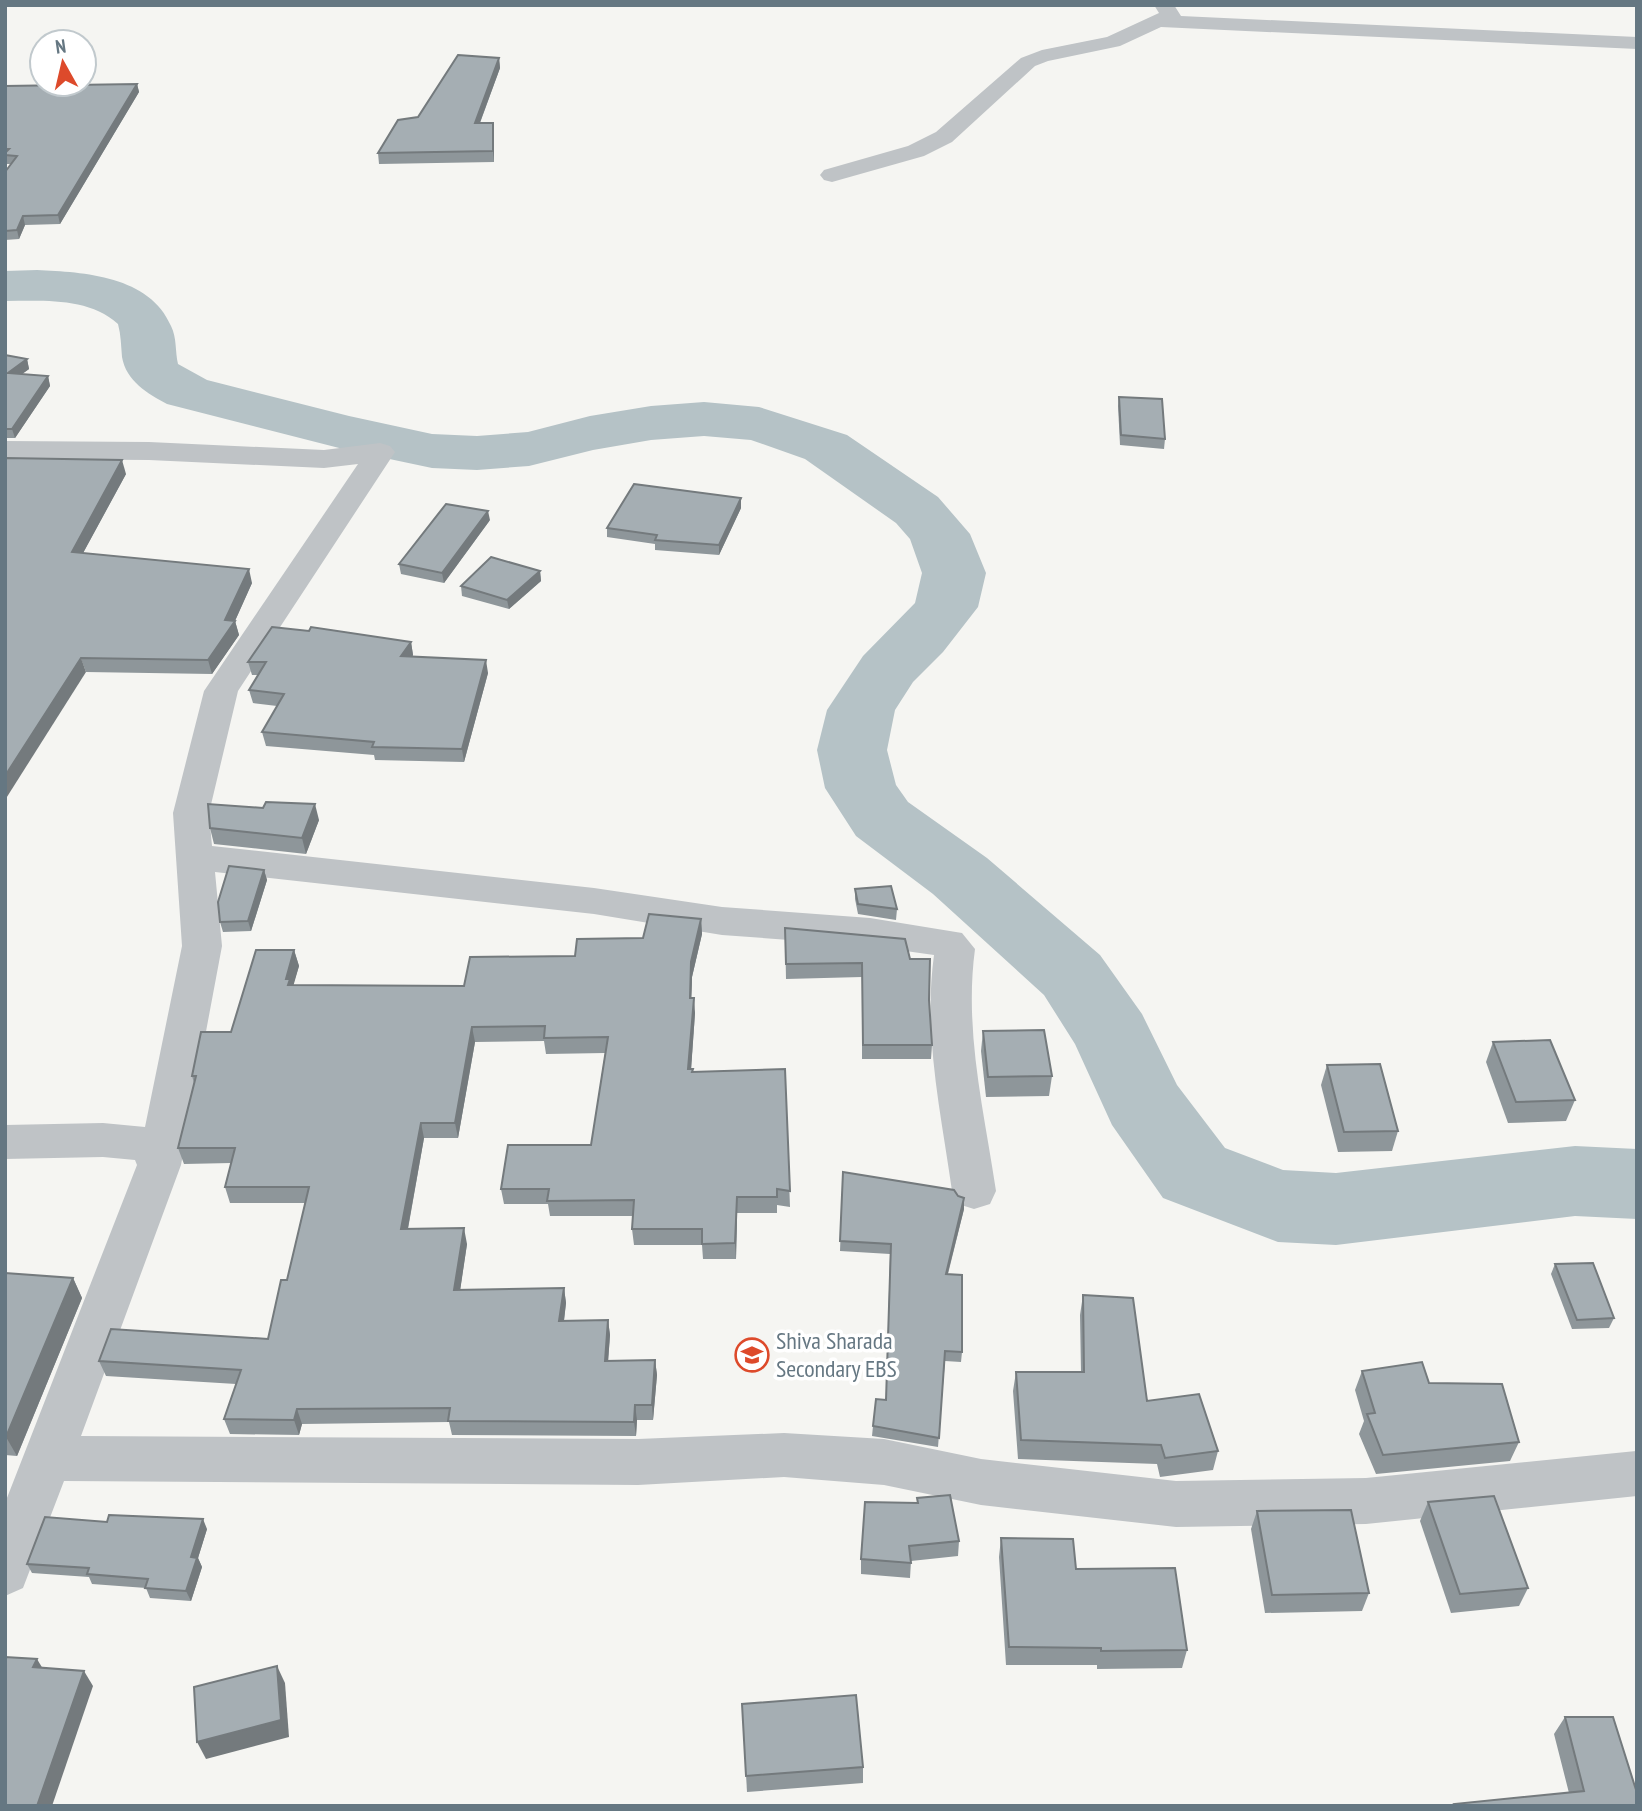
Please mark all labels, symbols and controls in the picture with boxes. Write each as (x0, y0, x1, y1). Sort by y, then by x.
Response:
north arrow (28, 28, 98, 98)
text: N (54, 34, 67, 59)
place label: Shiva Sharada Secondary EBS (776, 1325, 897, 1384)
school or university icon: Shiva Sharada Secondary EBS (733, 1336, 771, 1374)

